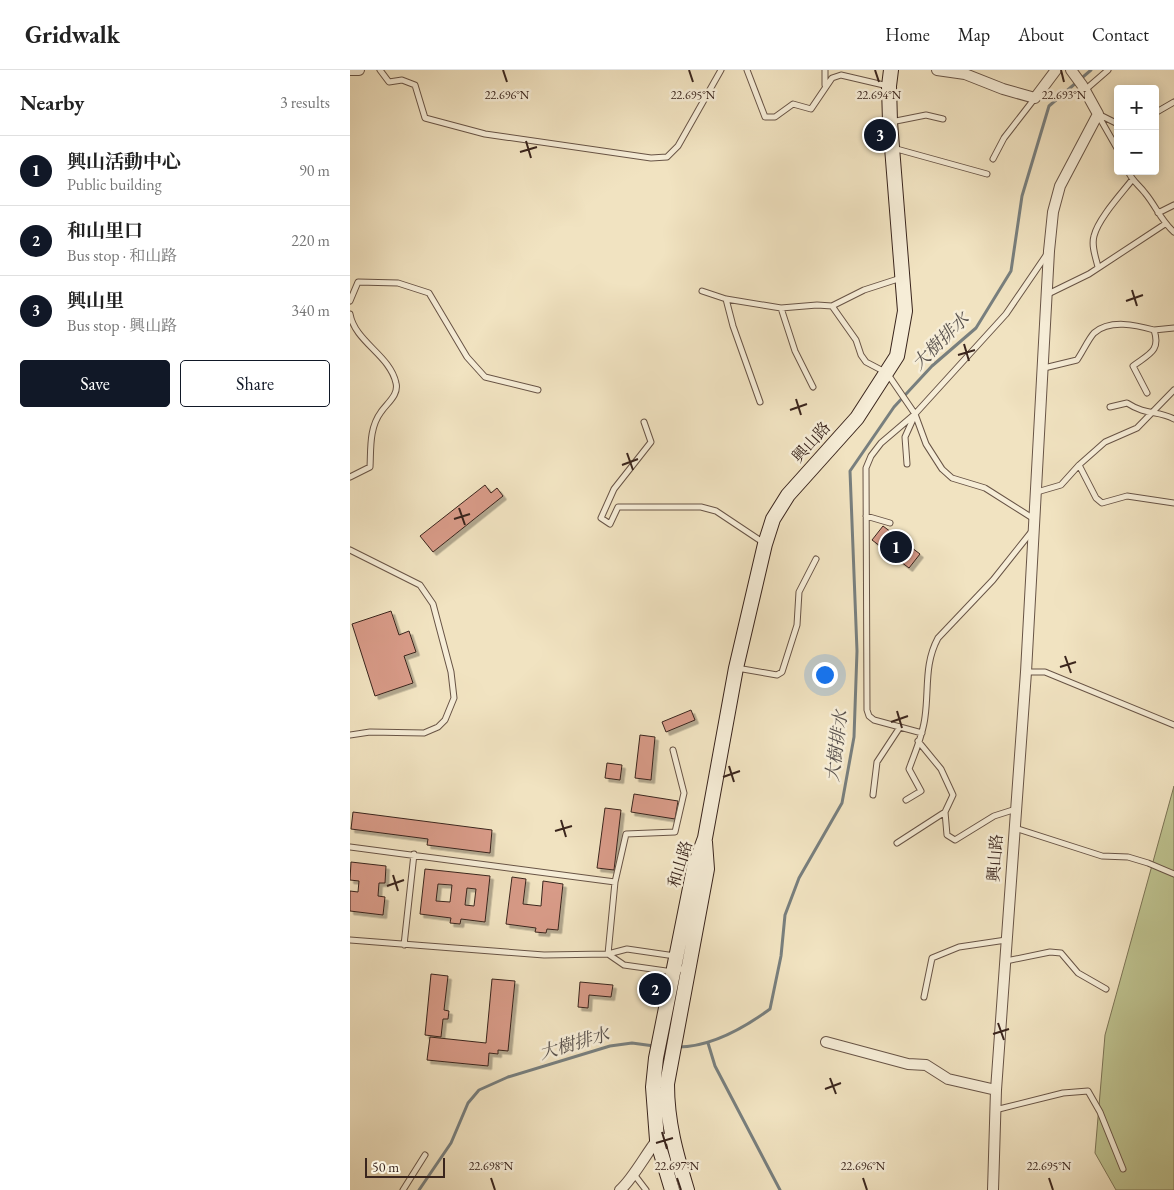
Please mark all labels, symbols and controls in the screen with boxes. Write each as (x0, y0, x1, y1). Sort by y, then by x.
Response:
text: Gridwalk (25, 19, 120, 50)
text: Home (885, 23, 930, 46)
text: Map (958, 23, 990, 46)
text: About (1018, 23, 1064, 46)
text: Contact (1092, 23, 1149, 46)
map controls (1114, 85, 1159, 175)
button: + (1114, 85, 1159, 130)
text: 22.696°N (485, 87, 530, 103)
text: 22.695°N (671, 87, 716, 103)
text: 22.694°N (857, 87, 902, 103)
text: 22.693°N (1042, 87, 1087, 103)
text: Nearby (20, 89, 84, 116)
text: 3 results (280, 92, 330, 113)
pin: 3 (864, 116, 896, 154)
button: − (1114, 130, 1159, 175)
text: 興山活動中心 (67, 149, 181, 174)
text: 1 (32, 160, 40, 181)
text: 90 m (299, 160, 330, 181)
text: Public building (67, 174, 162, 195)
text: 和山里口 (67, 218, 143, 243)
text: 2 (32, 230, 40, 251)
text: 220 m (291, 230, 330, 251)
text: Bus stop · 和山路 (67, 245, 177, 266)
text: 興山里 (67, 288, 124, 313)
text: 3 (32, 300, 40, 321)
text: 340 m (291, 300, 330, 321)
water label: 大樹排水 (906, 306, 975, 375)
text: Bus stop · 興山路 (67, 315, 177, 336)
button: Save (20, 360, 170, 407)
button: Share (180, 360, 330, 407)
street label: 興山路 (787, 417, 835, 467)
pin: 1 (880, 528, 912, 566)
your location (812, 662, 838, 688)
water label: 大樹排水 (820, 707, 852, 783)
street label: 興山路 (983, 833, 1007, 883)
street label: 和山路 (663, 838, 697, 890)
pin: 2 (639, 970, 671, 1008)
water label: 大樹排水 (536, 1021, 614, 1064)
scale bar (365, 1155, 445, 1178)
text: 50 m (372, 1158, 399, 1176)
text: 22.698°N (469, 1158, 514, 1174)
text: 22.697°N (655, 1158, 700, 1174)
text: 22.696°N (841, 1158, 886, 1174)
text: 22.695°N (1027, 1158, 1072, 1174)

